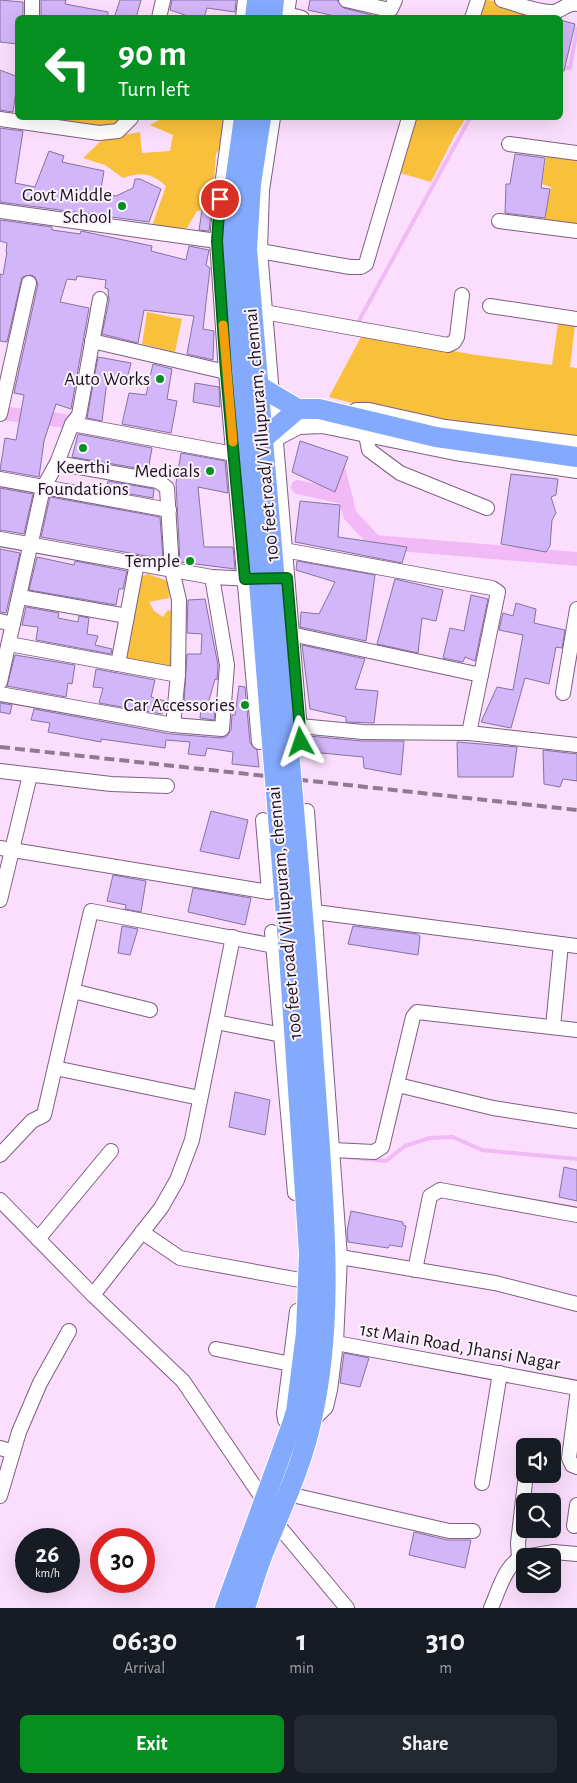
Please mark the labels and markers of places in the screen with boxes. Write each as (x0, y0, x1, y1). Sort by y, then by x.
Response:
pin (199, 178, 241, 220)
place label: Govt Middle School (22, 186, 112, 227)
marker: Govt Middle School (116, 200, 128, 212)
place label: Auto Works (64, 370, 150, 389)
marker: Auto Works (154, 373, 166, 385)
marker: Keerthi Foundations (77, 442, 89, 454)
place label: Keerthi Foundations (37, 458, 129, 499)
place label: Medicals (135, 462, 200, 481)
marker: Medicals (204, 465, 216, 477)
place label: Temple (125, 552, 180, 571)
marker: Temple (184, 555, 196, 567)
place label: Car Accessories (124, 696, 235, 715)
marker: Car Accessories (239, 699, 251, 711)

